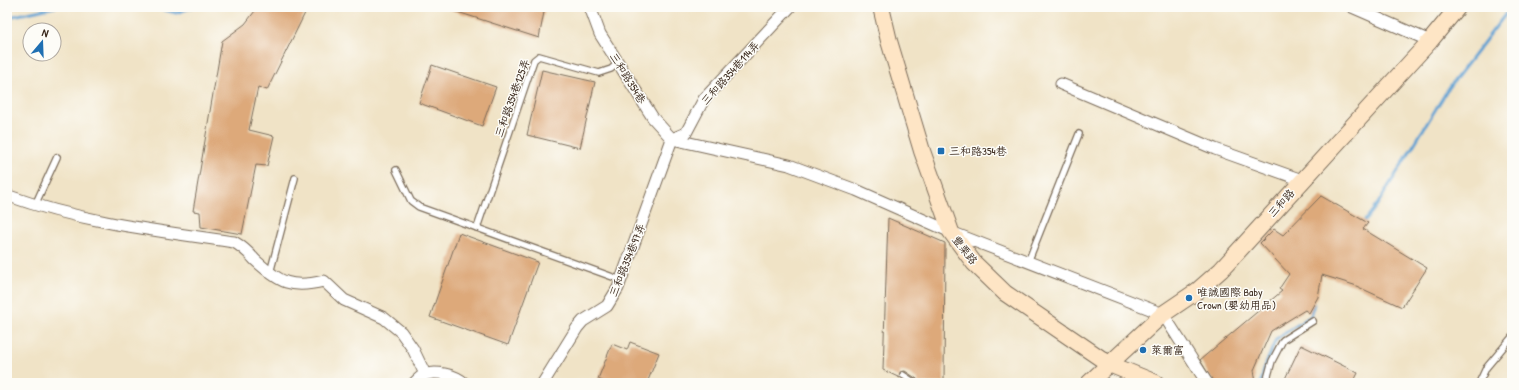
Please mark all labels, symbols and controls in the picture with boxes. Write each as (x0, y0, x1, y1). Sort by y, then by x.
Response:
north arrow (22, 22, 62, 62)
text: N (40, 25, 50, 40)
street label: 三和路354巷114弄 (698, 38, 762, 108)
street label: 三和路354巷 (607, 50, 649, 106)
street label: 三和路354巷125弄 (491, 57, 533, 139)
place label: 三和路354巷 (949, 144, 1007, 158)
marker: 三和路354巷 (936, 146, 946, 156)
street label: 三和路 (1265, 186, 1297, 220)
street label: 三和路354巷97弄 (606, 221, 648, 299)
street label: 豐栗路 (949, 233, 981, 267)
place label: 唯誠國際 Baby Crown (嬰幼用品) (1197, 285, 1276, 312)
marker: 唯誠國際 Baby Crown (嬰幼用品) (1184, 293, 1194, 303)
place label: 萊爾富 (1151, 343, 1184, 357)
marker: 萊爾富 (1138, 345, 1148, 355)

